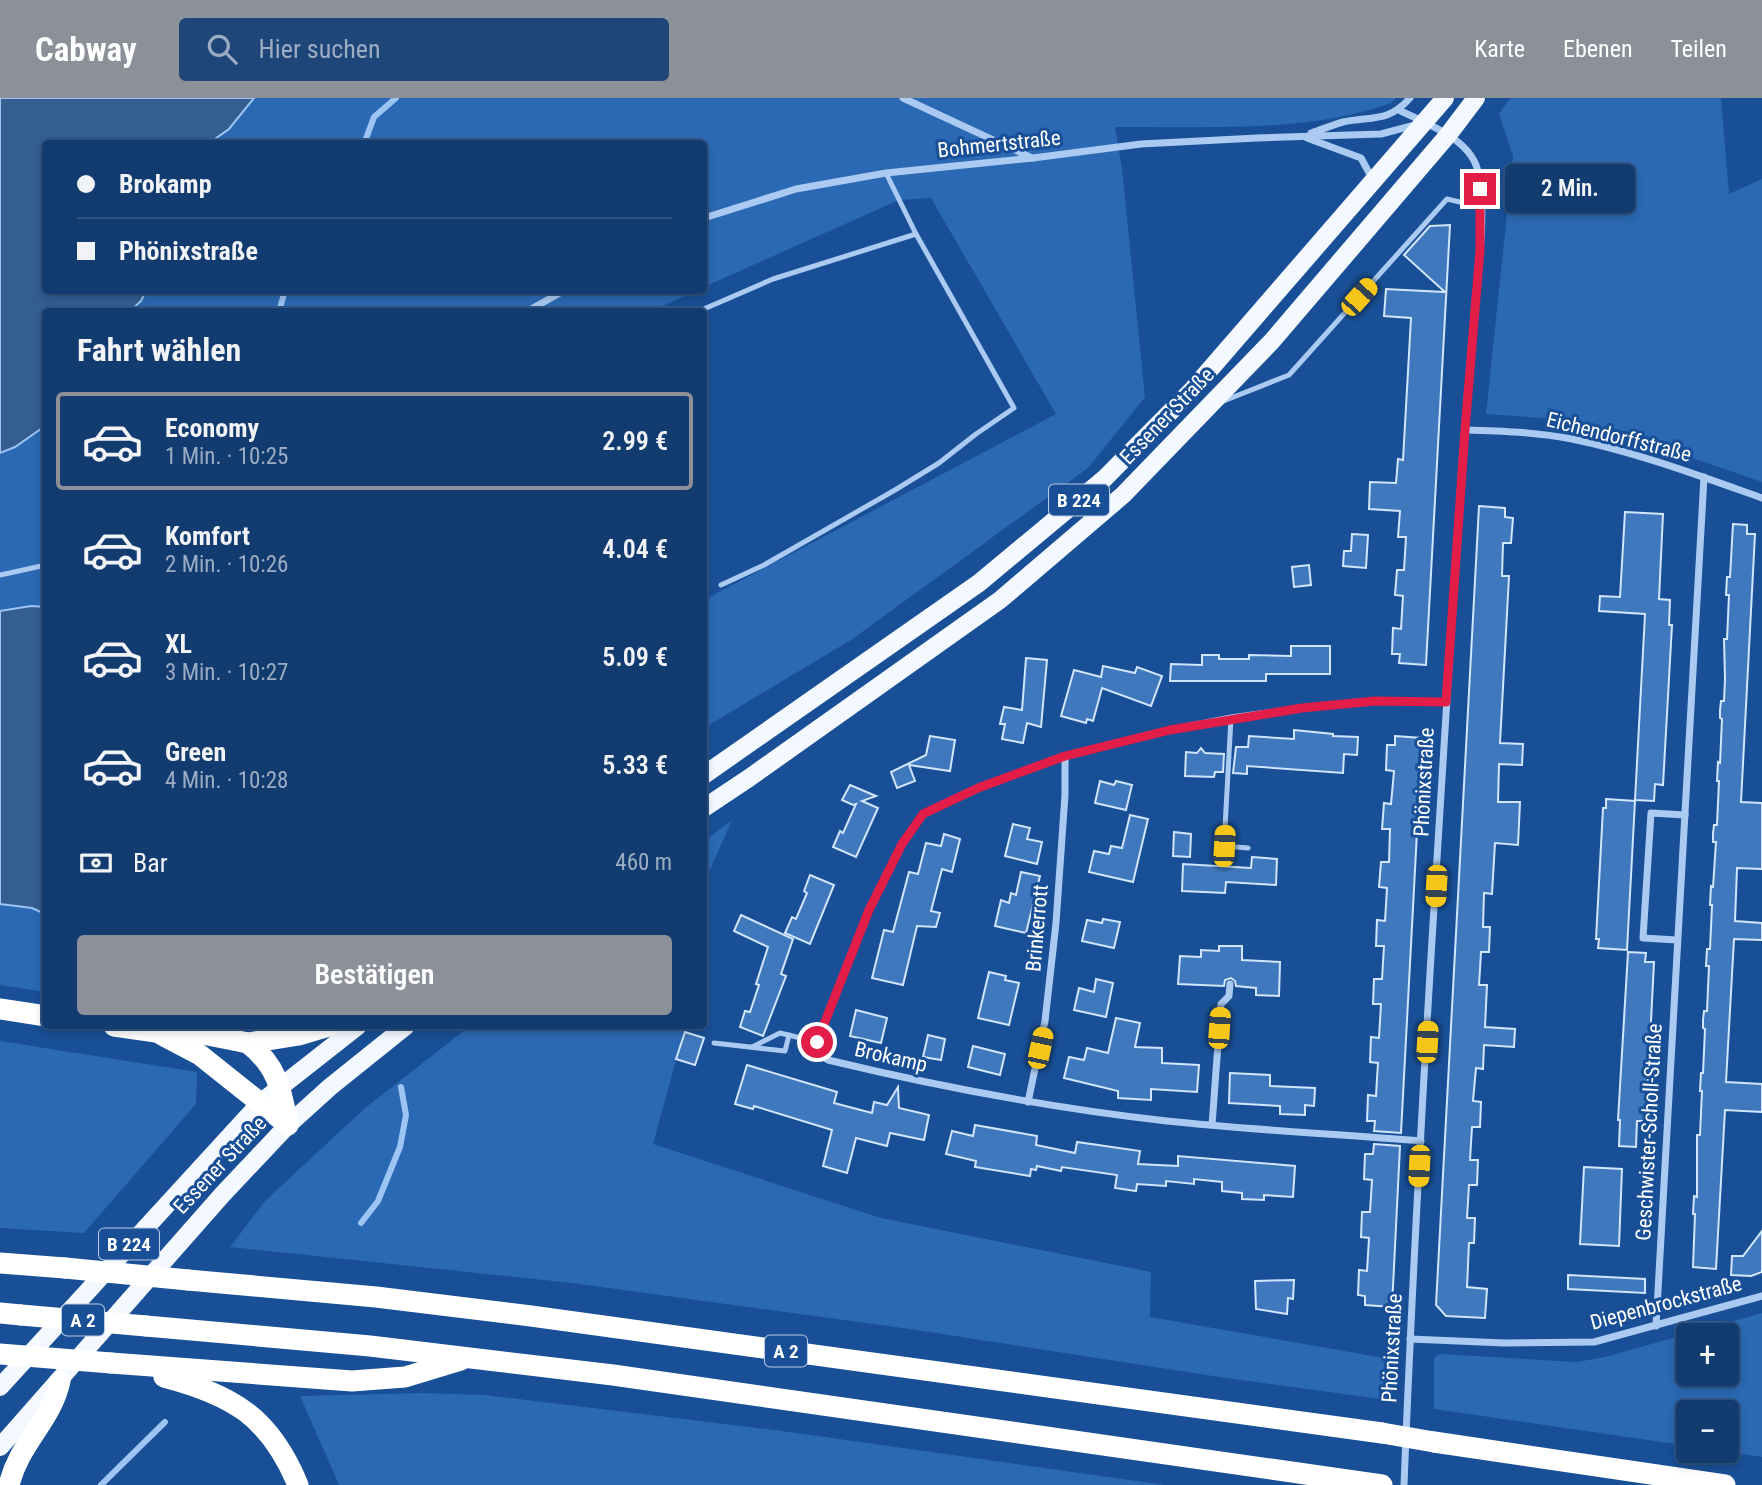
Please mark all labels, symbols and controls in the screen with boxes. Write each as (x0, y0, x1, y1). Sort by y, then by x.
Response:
search box (179, 18, 669, 81)
text: Cabway (35, 30, 137, 69)
icon: search (203, 30, 241, 68)
text: Hier suchen (259, 34, 381, 64)
text: Karte (1474, 35, 1525, 63)
text: Ebenen (1563, 35, 1633, 63)
text: Teilen (1671, 35, 1727, 63)
street label: Bohmertstraße (936, 126, 1062, 162)
callout: 2 Min. (1504, 164, 1634, 214)
text: Brokamp (119, 169, 212, 199)
route end (1464, 173, 1496, 205)
text: 2 Min. (1541, 175, 1599, 202)
text: Phönixstraße (119, 236, 258, 266)
car (1338, 274, 1381, 320)
text: Fahrt wählen (77, 331, 241, 369)
street label: Essener Straße (1115, 363, 1219, 469)
street label: Eichendorffstraße (1544, 407, 1694, 467)
icon: car (81, 410, 144, 473)
text: Economy (165, 413, 259, 443)
text: 2.99 € (602, 426, 668, 456)
text: 1 Min. · 10:25 (165, 443, 288, 470)
road number: B 224 (1049, 484, 1109, 516)
icon: car (81, 518, 144, 581)
text: Komfort (165, 521, 250, 551)
text: 4.04 € (602, 534, 668, 564)
text: 2 Min. · 10:26 (165, 551, 288, 578)
icon: car (81, 626, 144, 689)
text: XL (165, 629, 192, 659)
text: 5.09 € (602, 642, 668, 672)
text: 3 Min. · 10:27 (165, 659, 288, 686)
street label: Phönixstraße (1409, 727, 1439, 837)
icon: car (81, 734, 144, 797)
text: Green (165, 737, 226, 767)
text: 5.33 € (602, 750, 668, 780)
text: 4 Min. · 10:28 (165, 767, 288, 794)
car (1213, 824, 1236, 868)
icon: cash (77, 844, 115, 882)
text: Bar (133, 848, 168, 878)
text: 460 m (615, 849, 672, 876)
car (1425, 864, 1448, 908)
street label: Brinkerrott (1021, 883, 1053, 973)
button: Bestätigen (77, 935, 672, 1015)
car (1208, 1006, 1231, 1050)
car (1416, 1020, 1439, 1064)
street label: Geschwister-Scholl-Straße (1631, 1023, 1667, 1241)
car (1026, 1025, 1055, 1071)
route start (801, 1026, 833, 1058)
street label: Brokamp (852, 1037, 930, 1077)
street label: Essener Straße (169, 1111, 271, 1219)
car (1408, 1144, 1431, 1188)
road number: B 224 (99, 1228, 159, 1260)
street label: Diepenbrockstraße (1588, 1271, 1745, 1335)
street label: Phönixstraße (1377, 1293, 1407, 1403)
road number: A 2 (62, 1304, 104, 1336)
map controls (1676, 1323, 1739, 1463)
button: + (1676, 1323, 1739, 1386)
road number: A 2 (765, 1336, 807, 1366)
button: − (1676, 1400, 1739, 1463)

